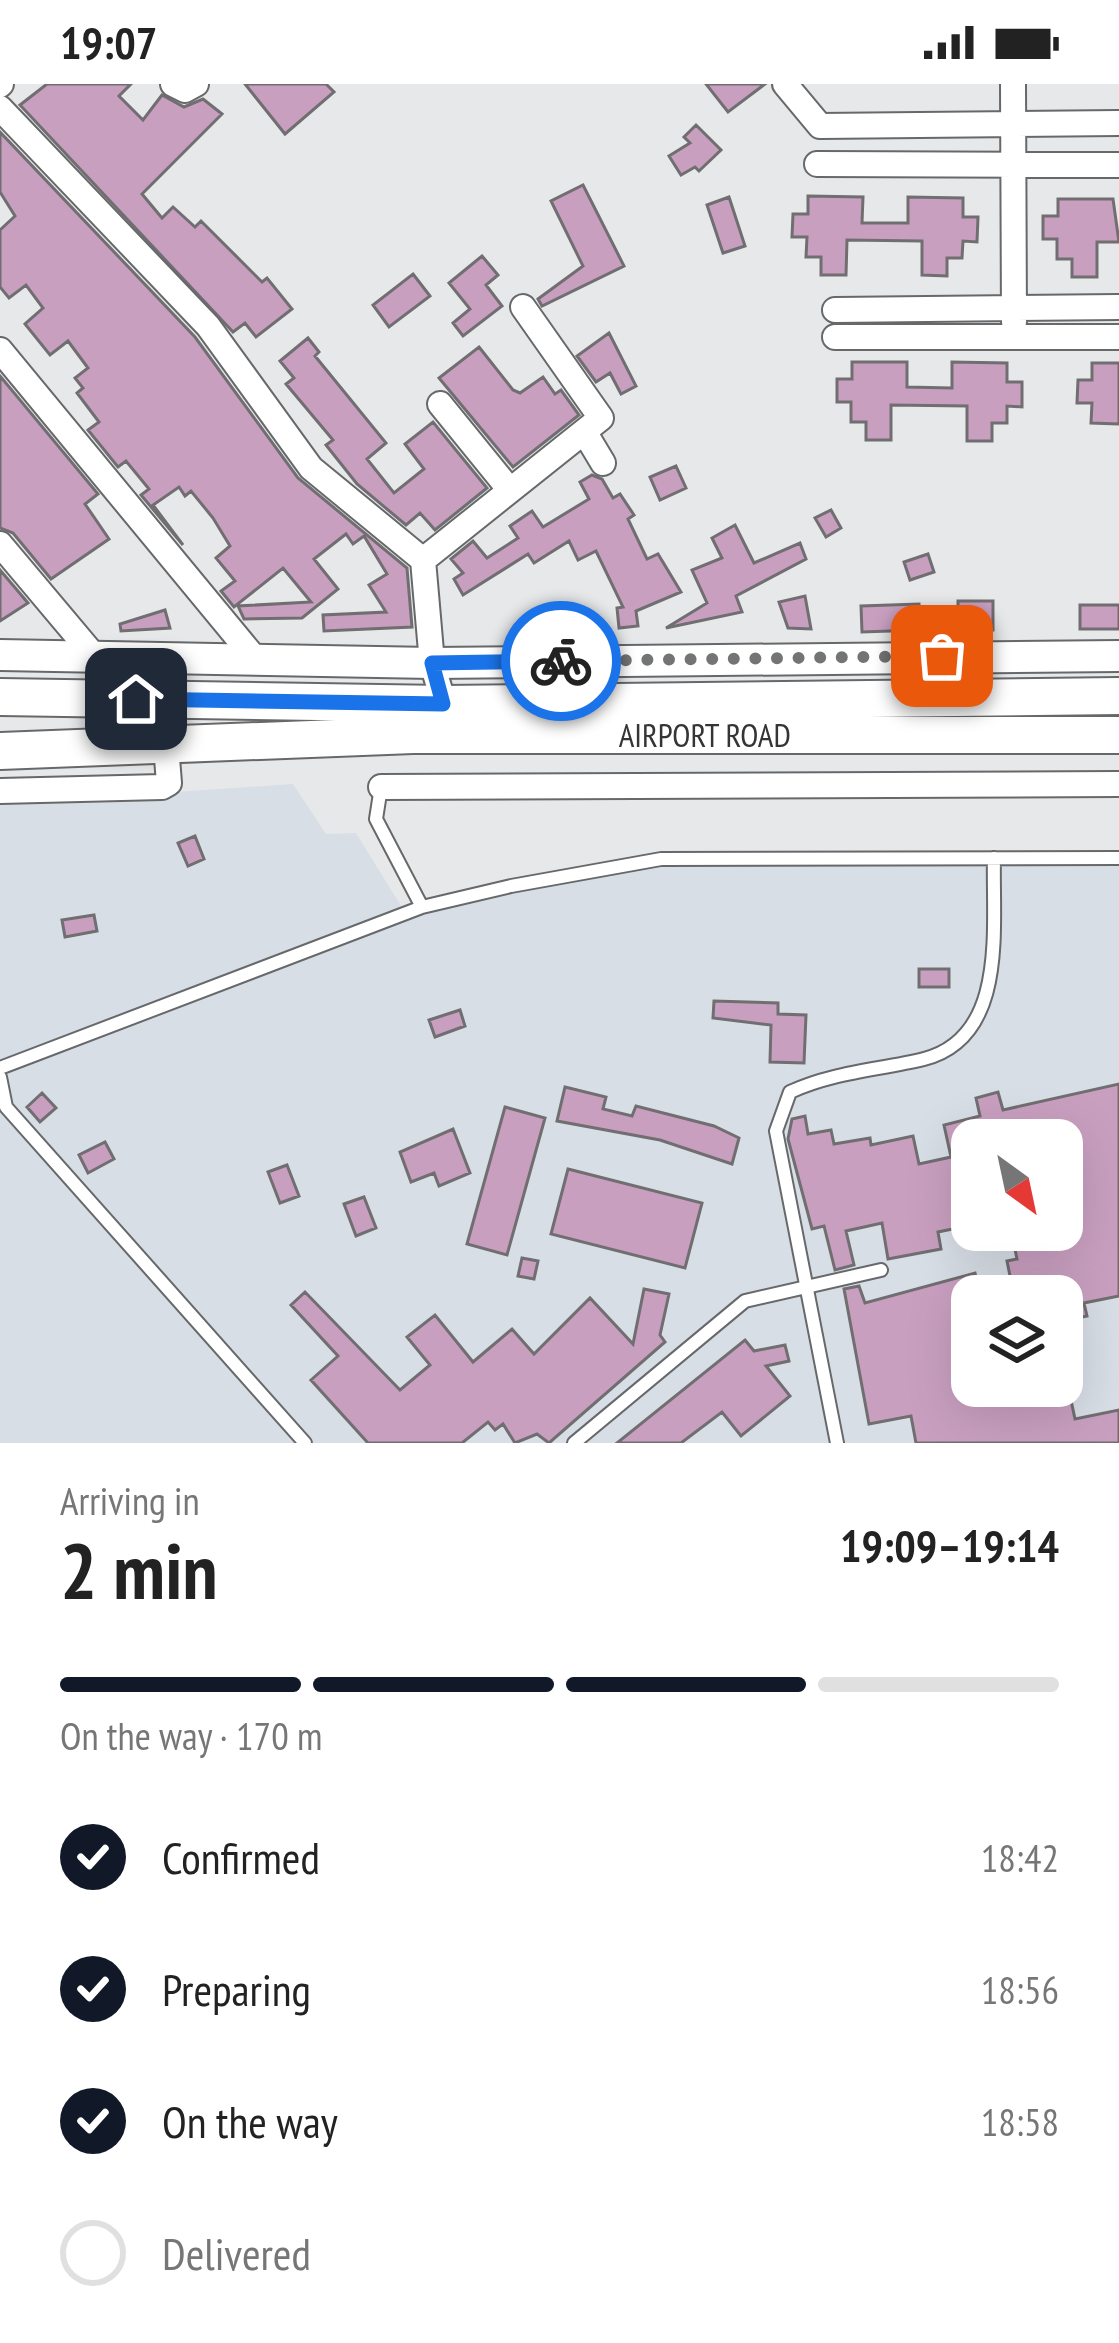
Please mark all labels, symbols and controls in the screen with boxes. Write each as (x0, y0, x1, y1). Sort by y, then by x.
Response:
text: 19:07 (60, 13, 157, 71)
courier (501, 601, 621, 721)
pin (891, 605, 993, 707)
icon: bag (909, 623, 975, 689)
icon: bike (528, 628, 594, 694)
pin (85, 648, 187, 750)
icon: home (103, 666, 169, 732)
street label: AIRPORT ROAD (619, 713, 791, 756)
north arrow (951, 1119, 1083, 1251)
map controls (951, 1119, 1083, 1407)
button: layers (951, 1275, 1083, 1407)
text: Arriving in (60, 1475, 200, 1526)
text: 19:09–19:14 (840, 1516, 1059, 1574)
text: 2 min (60, 1520, 218, 1621)
text: On the way · 170 m (60, 1710, 322, 1761)
icon: check (60, 1824, 126, 1890)
text: Confirmed (162, 1828, 320, 1886)
text: 18:42 (981, 1832, 1059, 1883)
icon: check (60, 1956, 126, 2022)
text: Preparing (162, 1960, 311, 2018)
text: 18:56 (981, 1964, 1059, 2015)
icon: check (60, 2088, 126, 2154)
text: On the way (162, 2092, 338, 2150)
text: 18:58 (981, 2096, 1059, 2147)
text: Delivered (162, 2224, 311, 2282)

